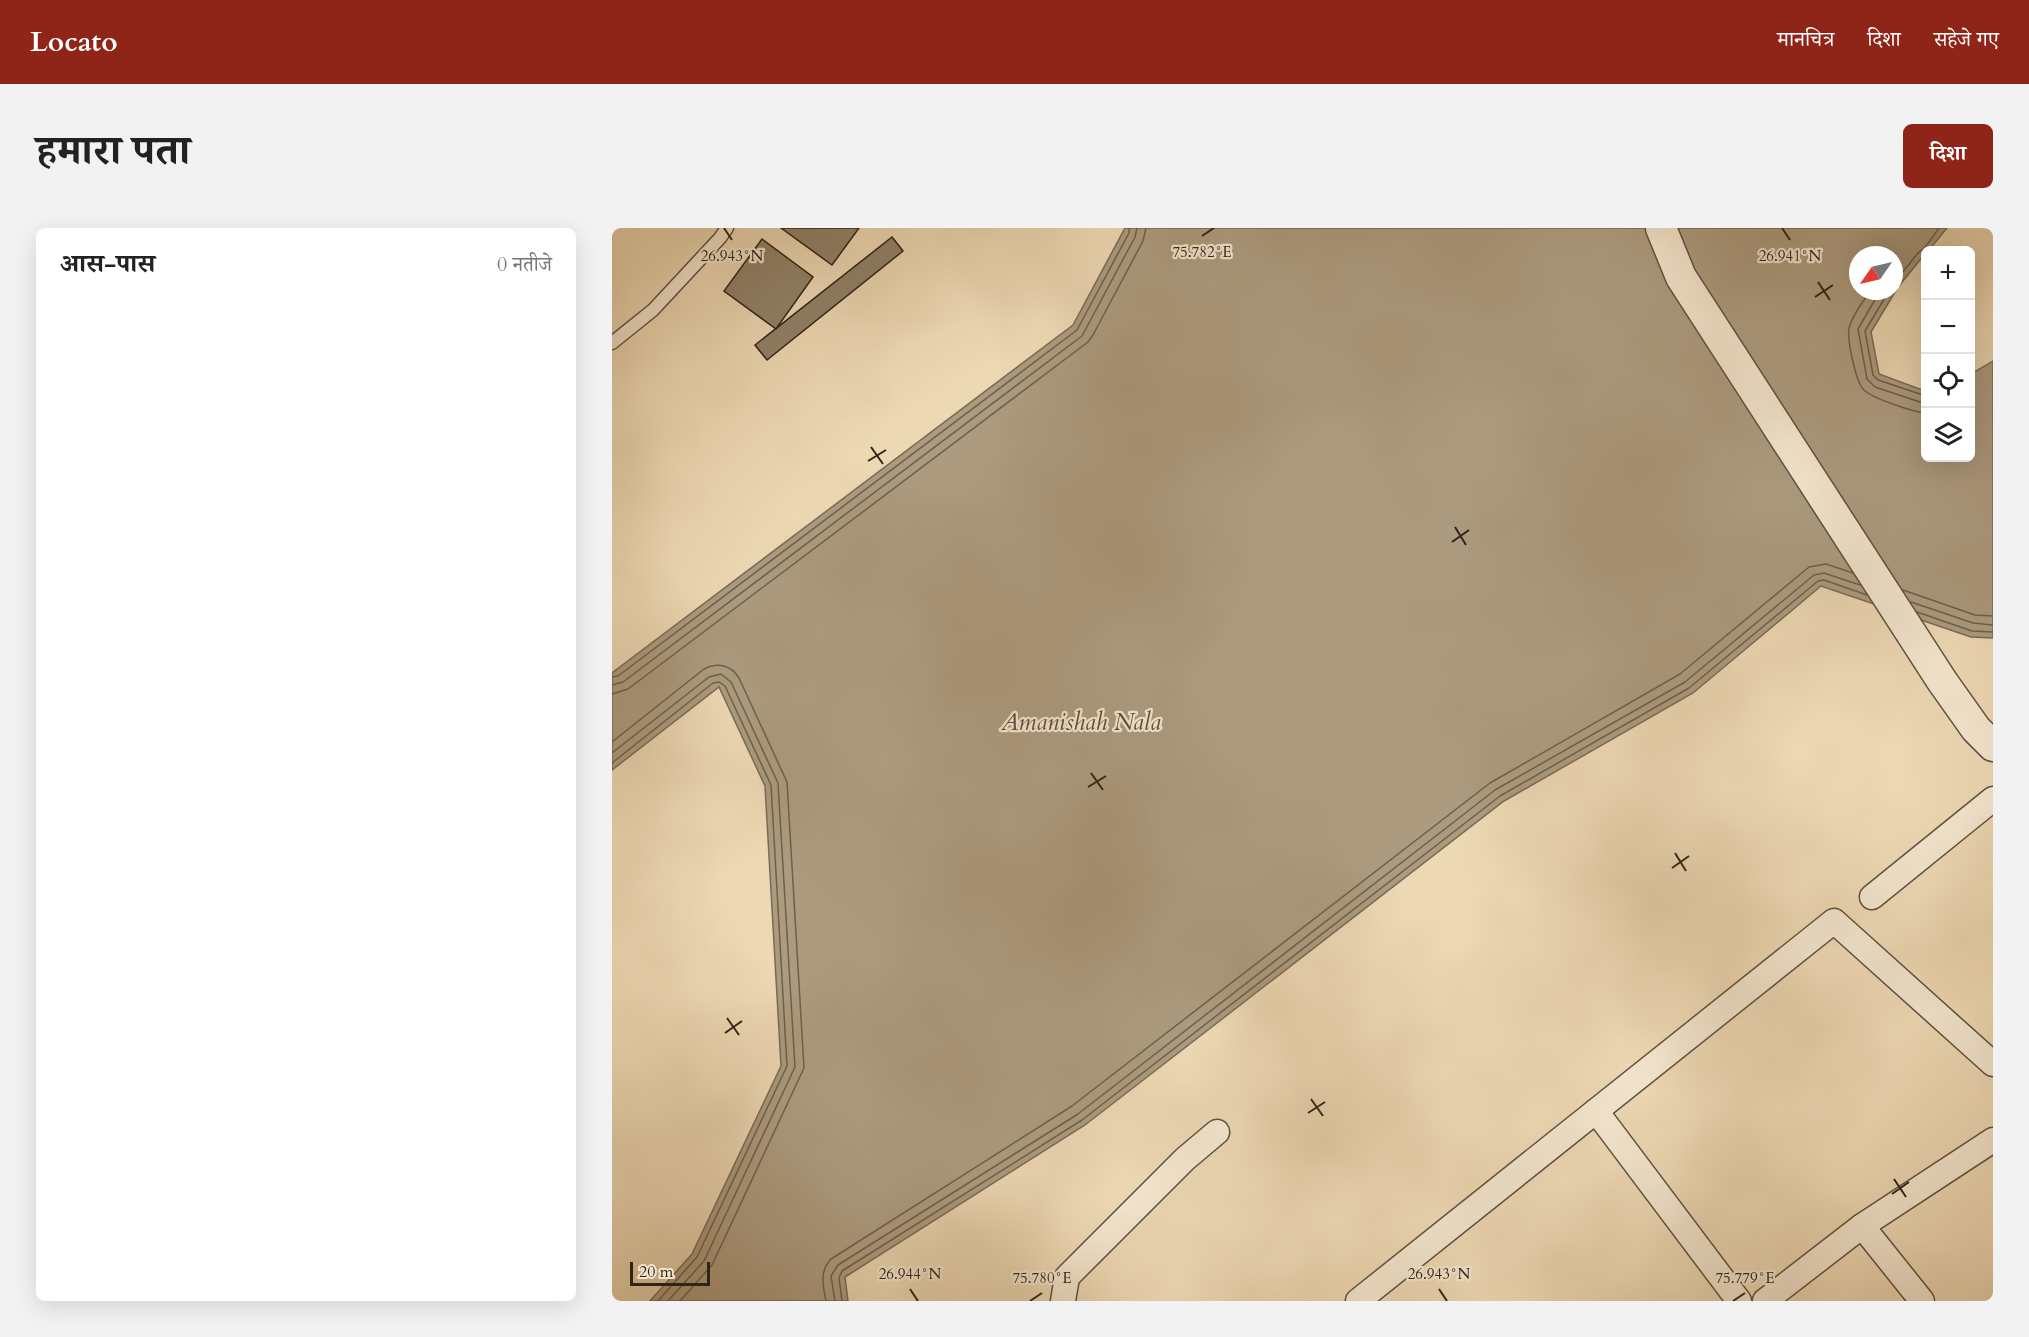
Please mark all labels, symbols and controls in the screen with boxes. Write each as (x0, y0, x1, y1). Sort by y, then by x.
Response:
text: Locato (30, 23, 118, 61)
text: मानचित्र (1777, 25, 1834, 54)
text: दिशा (1867, 25, 1901, 54)
text: सहेजे गए (1934, 25, 1999, 54)
text: हमारा पता (36, 122, 190, 179)
button: दिशा (1903, 124, 1993, 188)
text: 75.782°E (1172, 242, 1232, 262)
text: आस-पास (60, 246, 155, 281)
text: 26.943°N (701, 246, 764, 266)
text: 26.941°N (1759, 246, 1822, 266)
north arrow (1849, 246, 1903, 300)
map controls (1921, 246, 1975, 462)
button: + (1921, 246, 1975, 300)
text: 0 नतीजे (497, 251, 552, 278)
button: − (1921, 300, 1975, 354)
button: locate (1921, 354, 1975, 408)
button: layers (1921, 408, 1975, 462)
water label: Amanishah Nala (1000, 706, 1161, 739)
scale bar (630, 1259, 710, 1286)
text: 20 m (639, 1261, 673, 1283)
text: 26.944°N (879, 1264, 942, 1284)
text: 26.943°N (1408, 1264, 1471, 1284)
text: 75.780°E (1012, 1268, 1072, 1288)
text: 75.779°E (1715, 1268, 1775, 1288)

